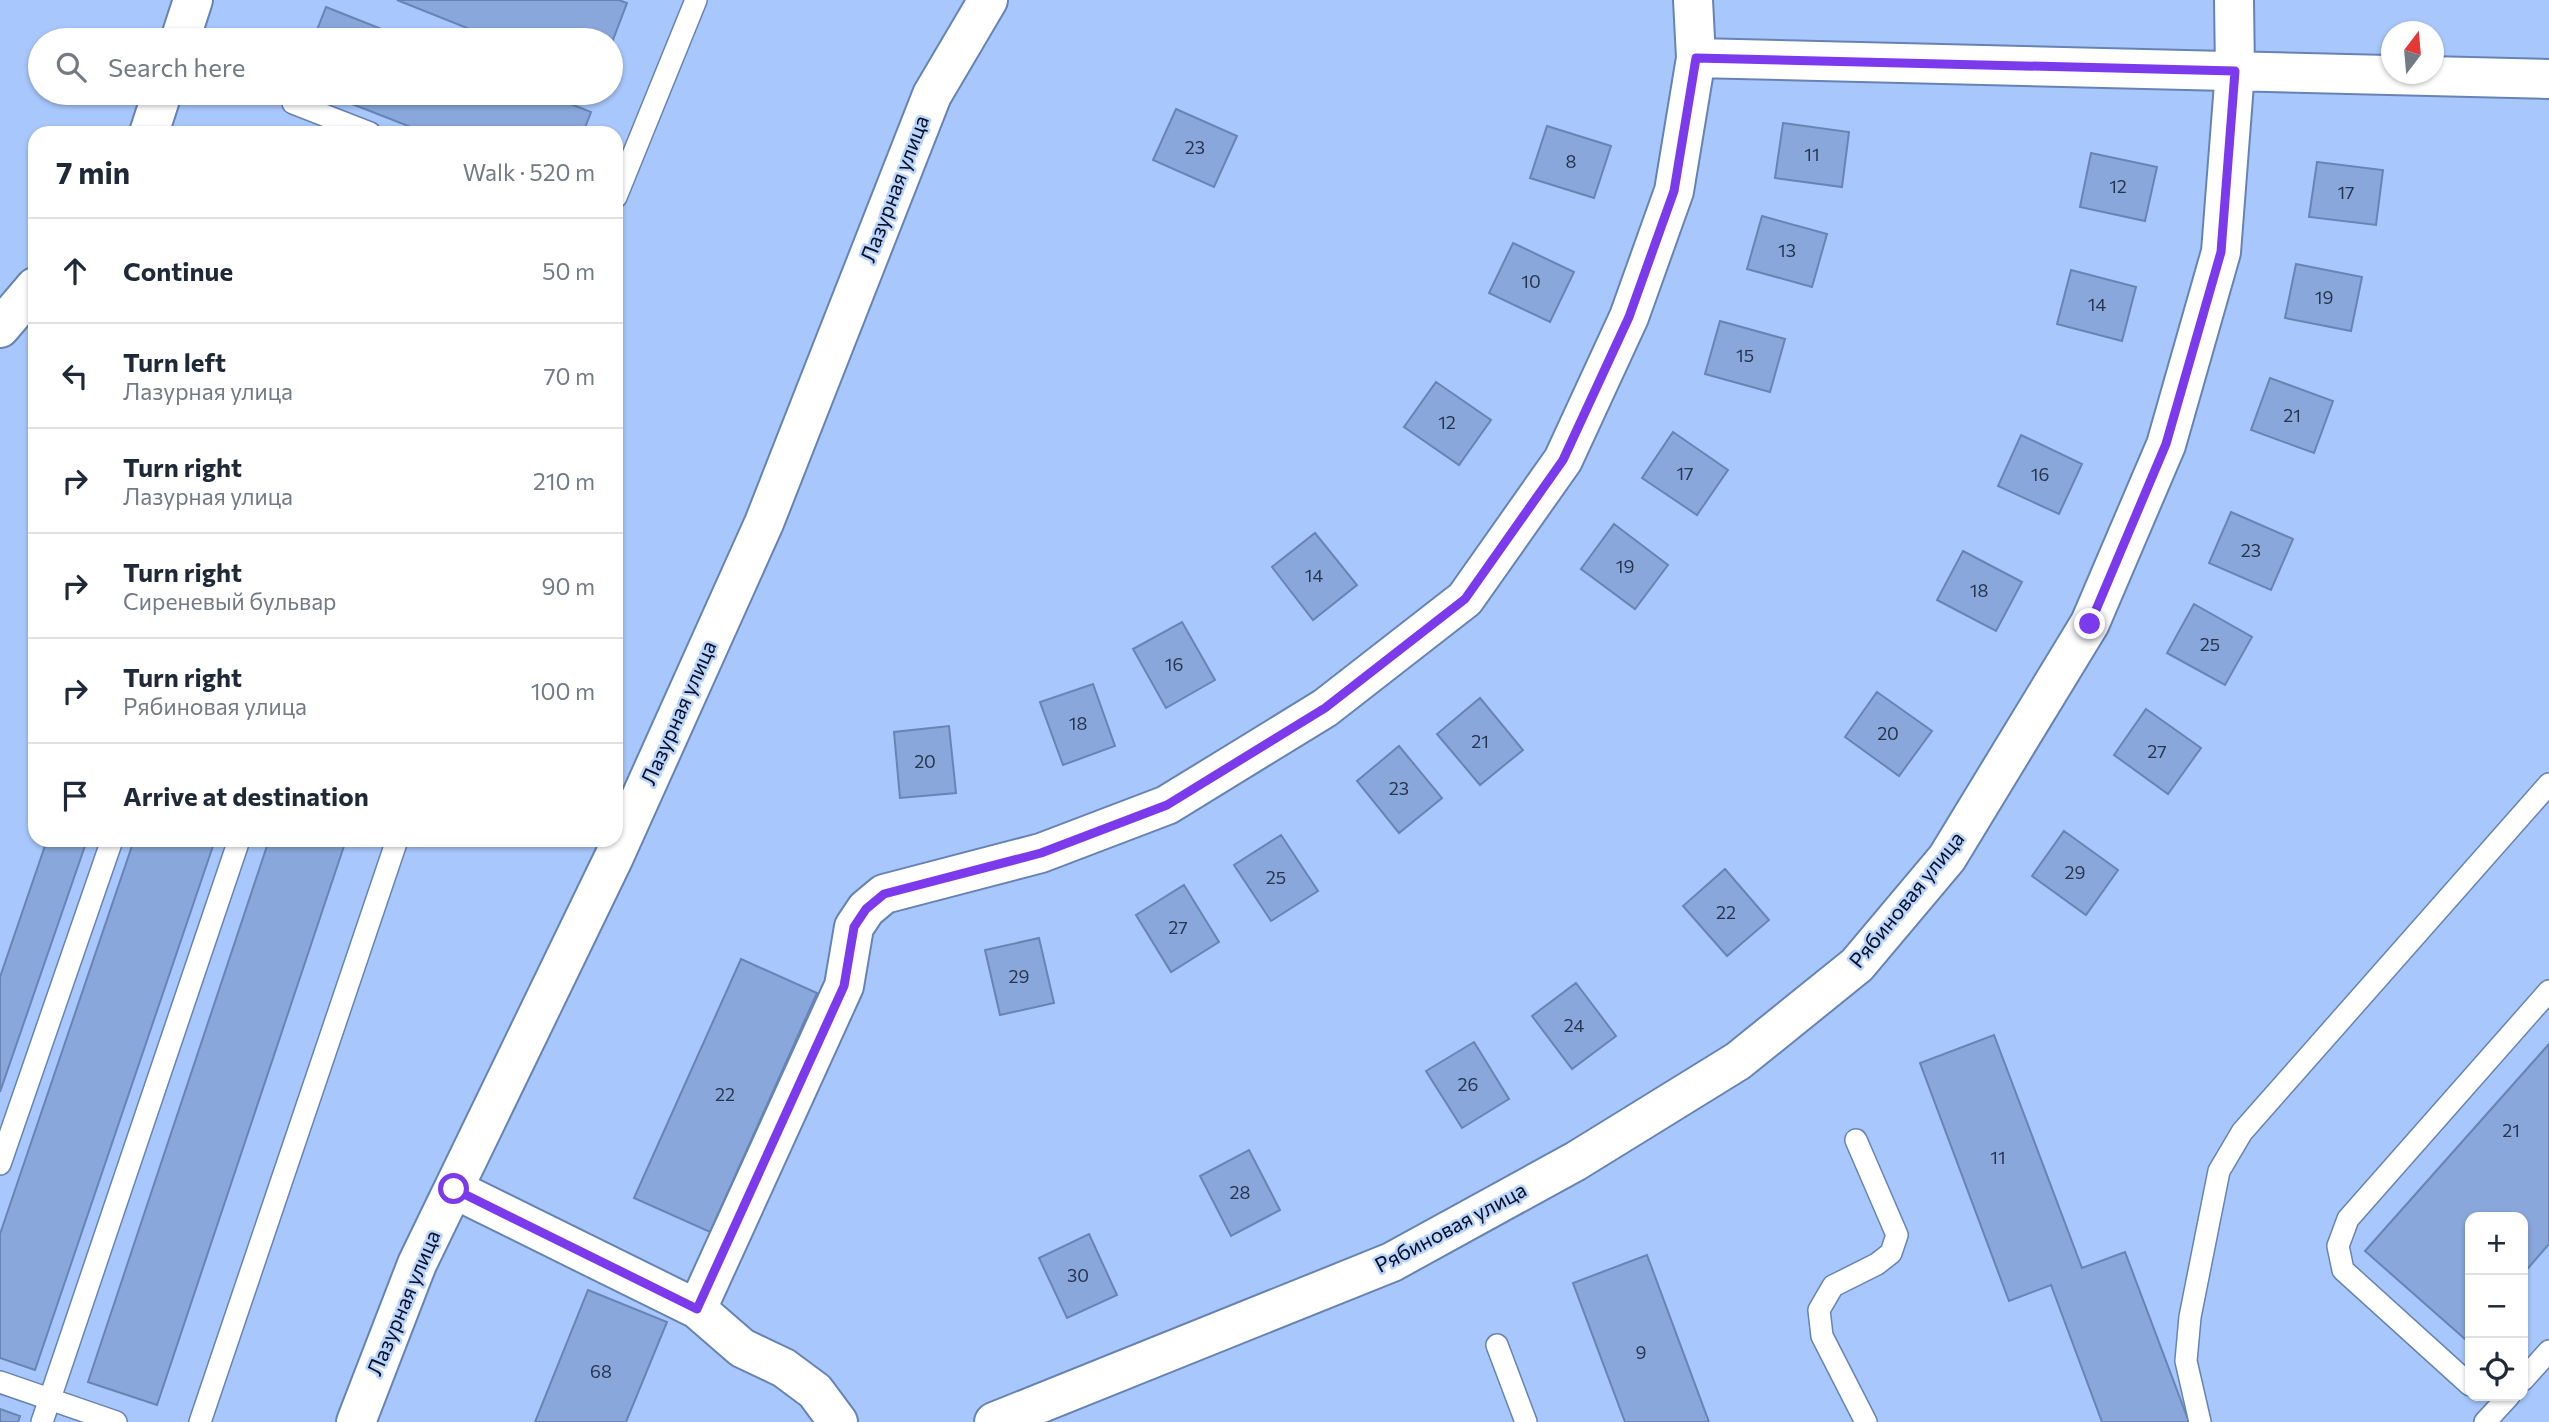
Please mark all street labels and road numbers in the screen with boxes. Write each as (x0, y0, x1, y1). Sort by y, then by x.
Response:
street label: Лазурная улица (854, 112, 933, 265)
street label: Лазурная улица (635, 636, 721, 788)
street label: Рябиновая улица (1843, 826, 1968, 972)
street label: Рябиновая улица (1370, 1176, 1530, 1277)
street label: Лазурная улица (361, 1226, 444, 1379)

